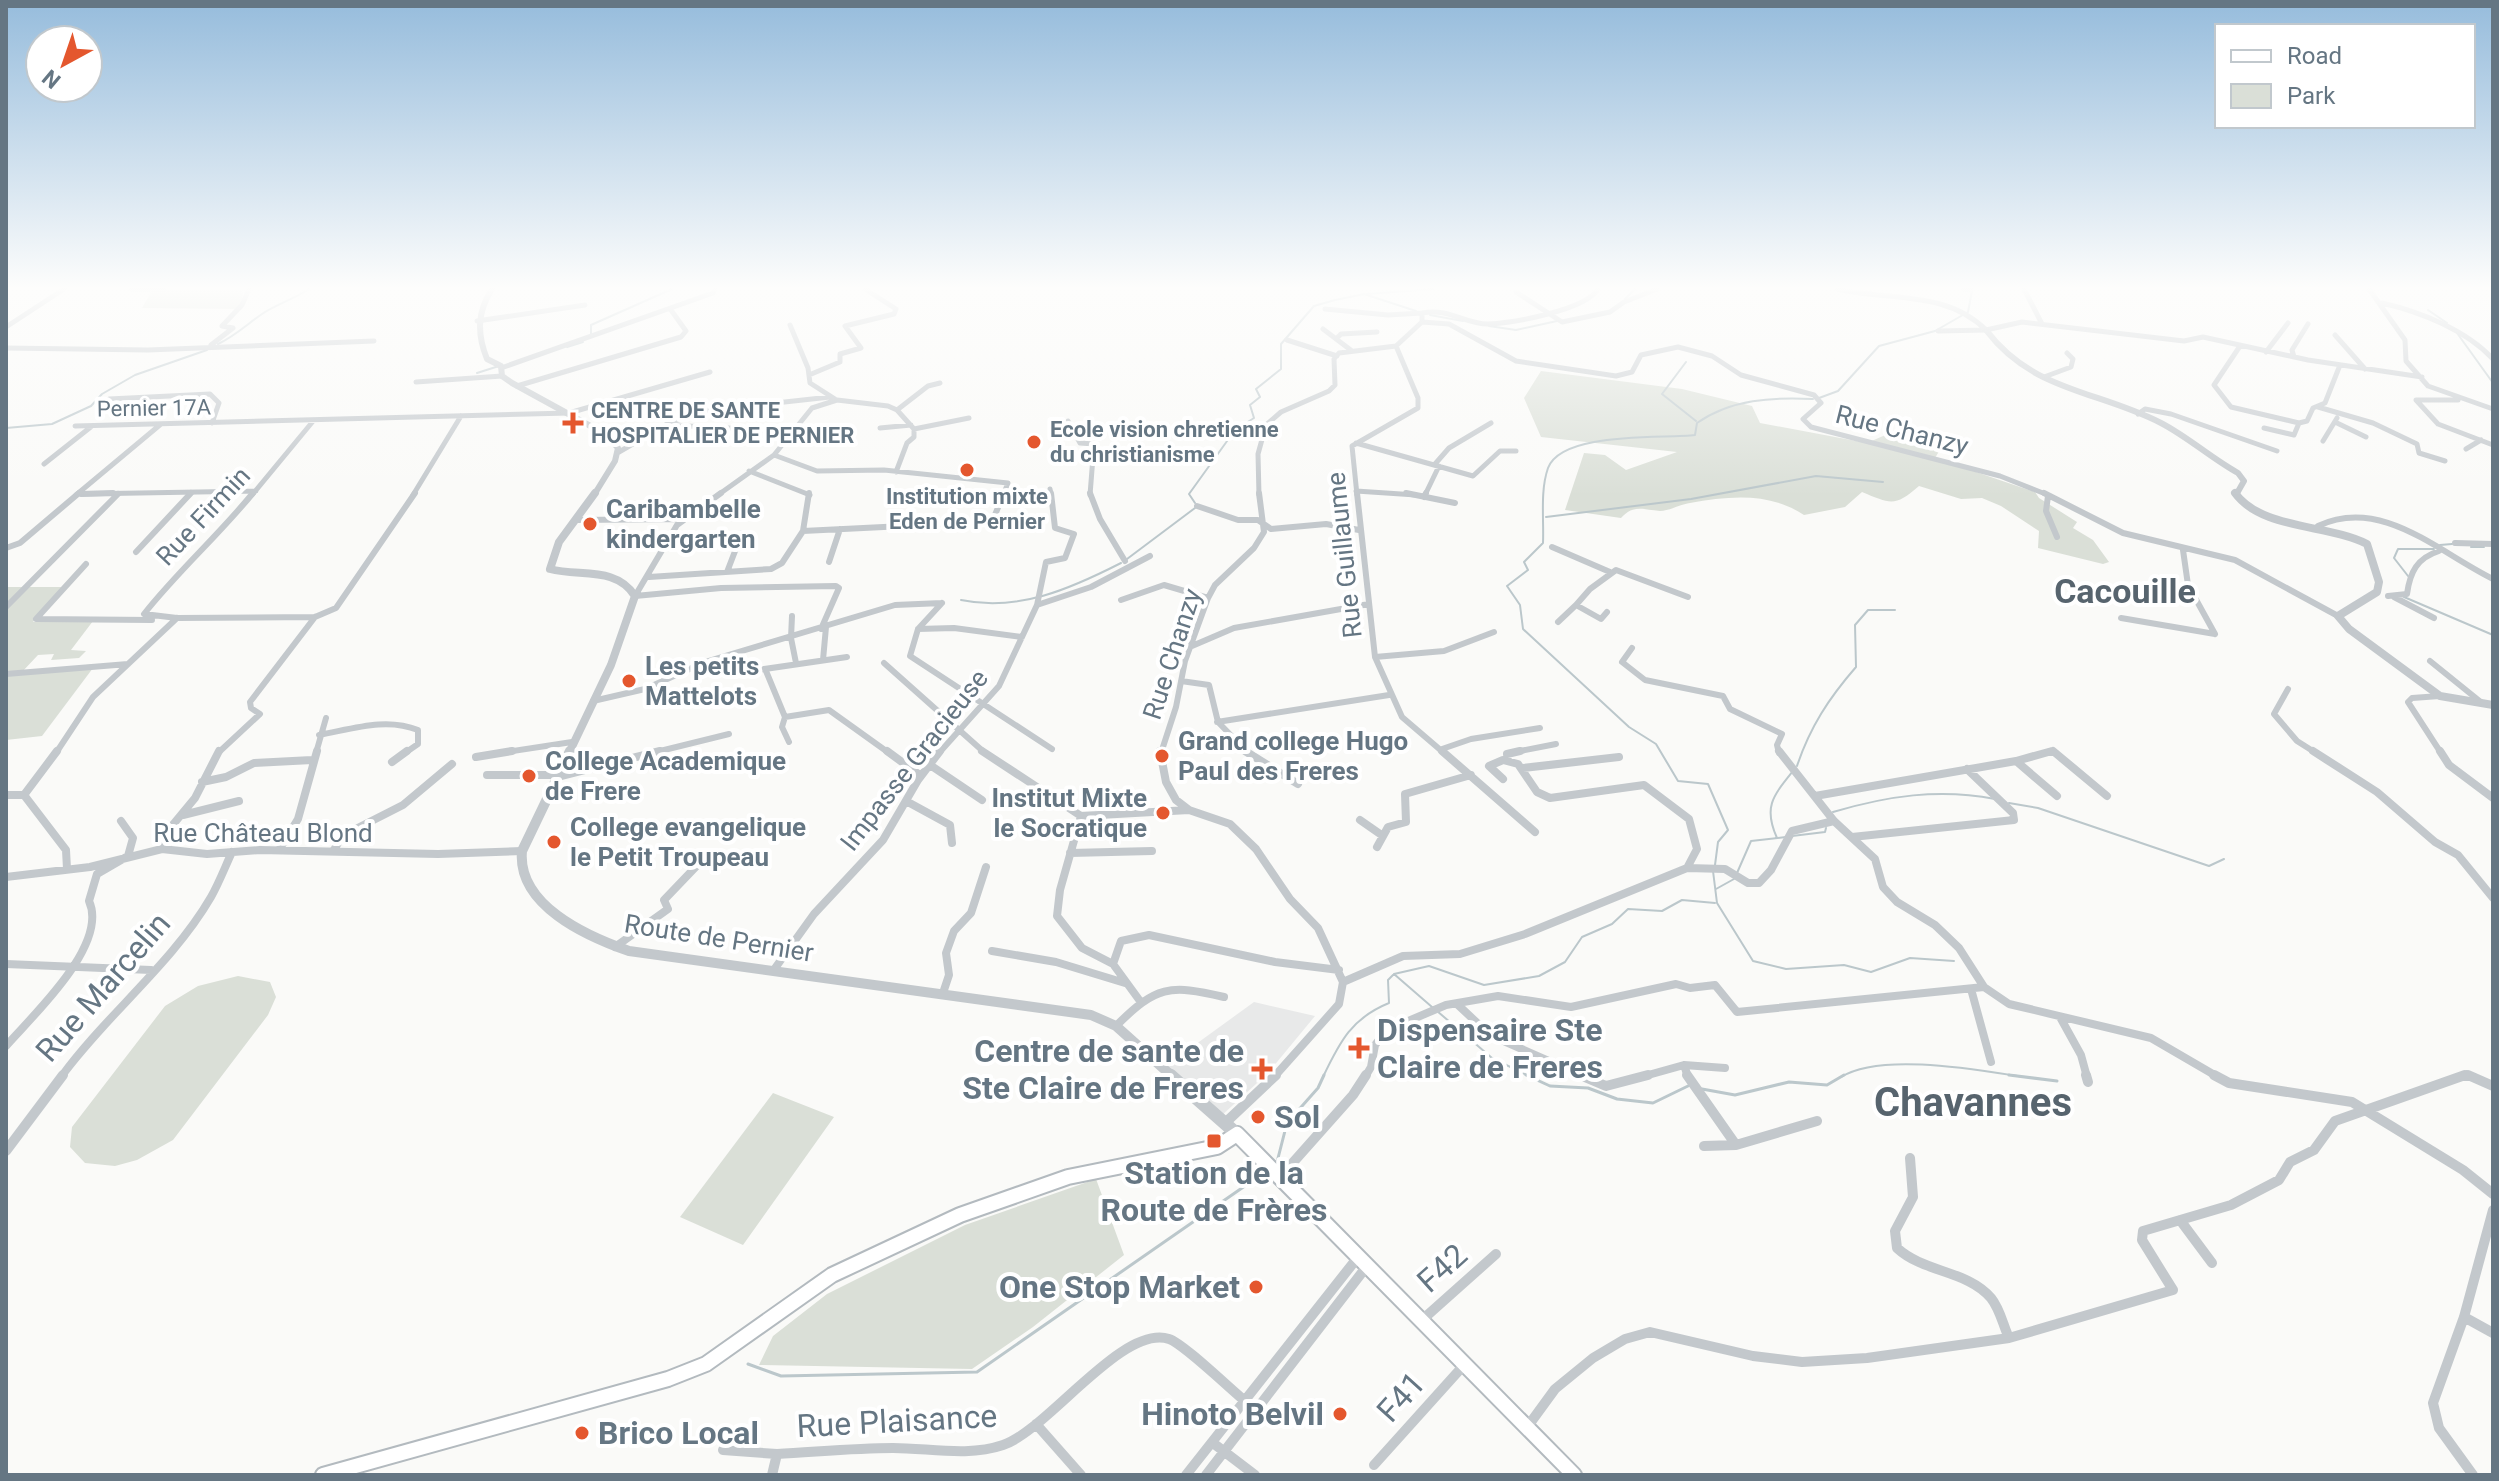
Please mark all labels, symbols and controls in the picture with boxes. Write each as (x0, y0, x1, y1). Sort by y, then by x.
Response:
north arrow (24, 24, 104, 104)
legend (2215, 24, 2475, 128)
text: Road (2287, 42, 2342, 70)
text: N (37, 64, 65, 94)
text: Park (2287, 82, 2336, 110)
street label: Pernier 17A (97, 394, 212, 421)
place label: CENTRE DE SANTE HOSPITALIER DE PERNIER (591, 398, 854, 448)
street label: Rue Chanzy (1833, 399, 1971, 461)
marker: CENTRE DE SANTE HOSPITALIER DE PERNIER (562, 412, 584, 434)
place label: Ecole vision chretienne du christianisme (1050, 417, 1279, 467)
marker: Ecole vision chretienne du christianisme (1025, 433, 1043, 451)
street label: Rue Firmin (150, 461, 256, 571)
marker: Institution mixte Eden de Pernier (958, 461, 976, 479)
street label: Rue Guillaume (1320, 471, 1368, 639)
place label: Institution mixte Eden de Pernier (886, 484, 1048, 534)
place label: Caribambelle kindergarten (606, 494, 761, 554)
marker: Caribambelle kindergarten (581, 515, 599, 533)
district label: Cacouille (2054, 571, 2196, 611)
street label: Rue Chanzy (1137, 585, 1207, 723)
place label: Les petits Mattelots (645, 651, 759, 711)
street label: Impasse Gracieuse (834, 664, 994, 856)
marker: Les petits Mattelots (620, 672, 638, 690)
place label: Grand college Hugo Paul des Freres (1178, 726, 1408, 786)
place label: College Academique de Frere (545, 746, 786, 806)
marker: Grand college Hugo Paul des Freres (1153, 747, 1171, 765)
marker: College Academique de Frere (520, 767, 538, 785)
place label: Institut Mixte le Socratique (991, 783, 1147, 843)
marker: Institut Mixte le Socratique (1154, 804, 1172, 822)
place label: College evangelique le Petit Troupeau (570, 812, 806, 872)
street label: Rue Château Blond (153, 818, 373, 848)
marker: College evangelique le Petit Troupeau (545, 833, 563, 851)
street label: Rue Marcelin (28, 905, 178, 1069)
street label: Route de Pernier (622, 908, 816, 968)
place label: Dispensaire Ste Claire de Freres (1377, 1011, 1603, 1086)
place label: Centre de sante de Ste Claire de Freres (962, 1032, 1244, 1107)
marker: Dispensaire Ste Claire de Freres (1348, 1037, 1370, 1059)
marker: Centre de sante de Ste Claire de Freres (1251, 1058, 1273, 1080)
district label: Chavannes (1874, 1079, 2072, 1126)
place label: Sol (1274, 1098, 1320, 1136)
marker: Sol (1249, 1108, 1267, 1126)
marker: Station de la Route de Frères (1205, 1132, 1223, 1150)
place label: Station de la Route de Frères (1101, 1154, 1327, 1229)
street label: F42 (1409, 1236, 1475, 1300)
place label: One Stop Market (999, 1268, 1240, 1306)
marker: One Stop Market (1247, 1278, 1265, 1296)
street label: F41 (1369, 1364, 1433, 1430)
place label: Hinoto Belvil (1141, 1395, 1324, 1433)
street label: Rue Plaisance (796, 1397, 998, 1445)
marker: Hinoto Belvil (1331, 1405, 1349, 1423)
place label: Brico Local (598, 1414, 759, 1452)
marker: Brico Local (573, 1424, 591, 1442)

